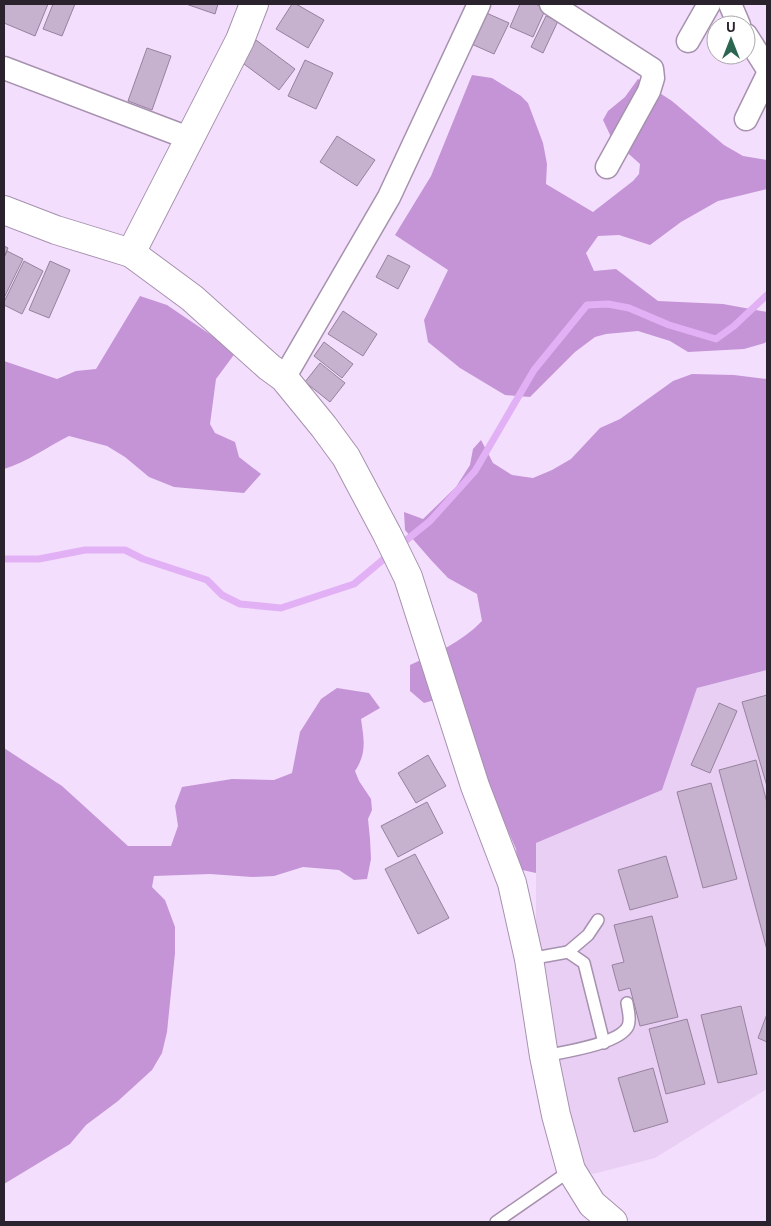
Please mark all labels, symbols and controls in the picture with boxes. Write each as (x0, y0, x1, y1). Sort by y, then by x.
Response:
north arrow (706, 15, 756, 65)
text: U (726, 19, 736, 35)

